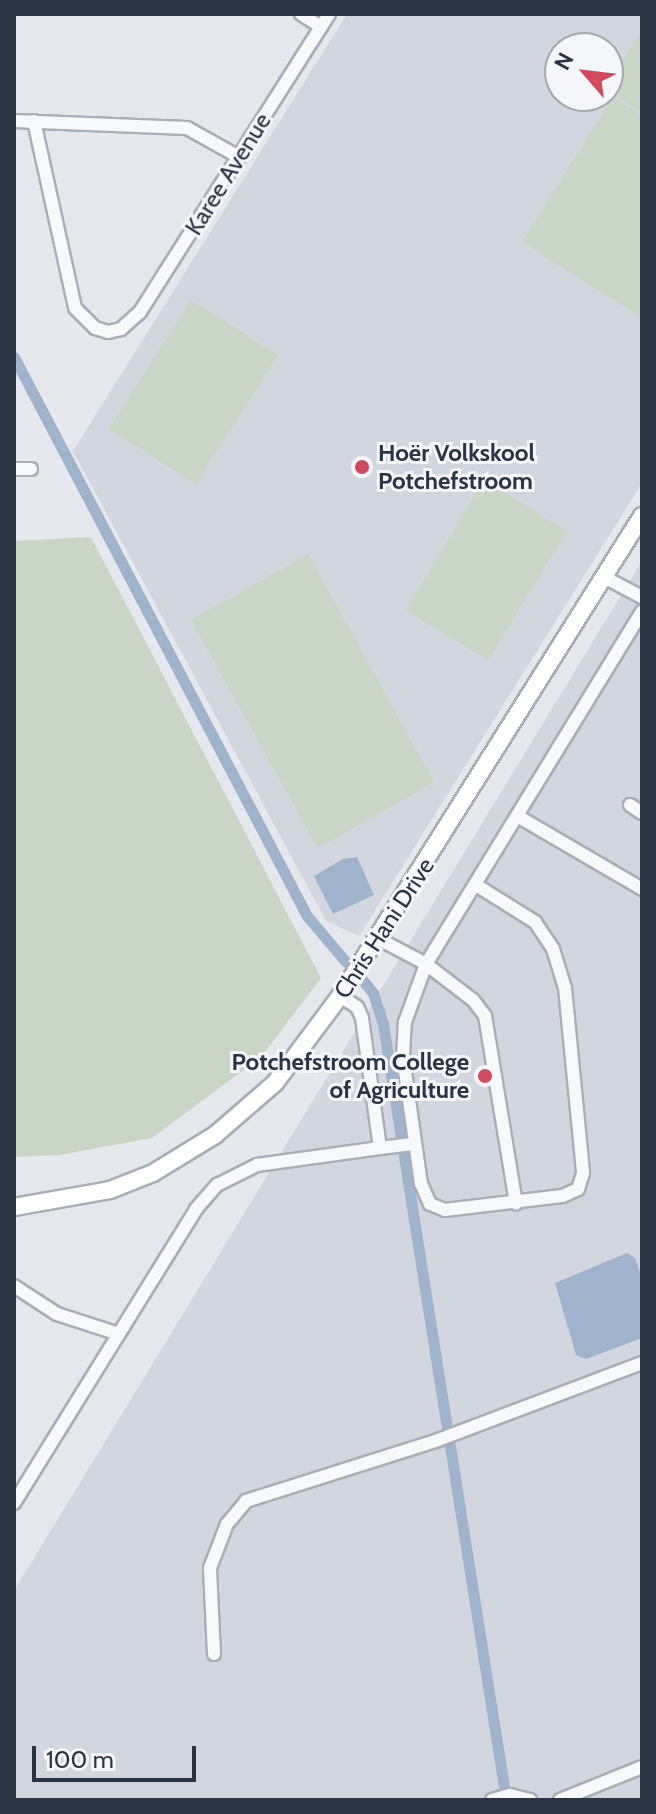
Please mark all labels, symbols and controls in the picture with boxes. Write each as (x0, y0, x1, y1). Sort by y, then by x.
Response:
north arrow (544, 32, 624, 112)
text: N (549, 48, 580, 75)
street label: Karee Avenue (179, 108, 277, 240)
place label: Hoër Volkskool Potchefstroom (378, 439, 535, 495)
marker: Hoër Volkskool Potchefstroom (353, 458, 371, 476)
street label: Chris Hani Drive (328, 852, 440, 1004)
place label: Potchefstroom College of Agriculture (232, 1048, 469, 1104)
marker: Potchefstroom College of Agriculture (476, 1067, 494, 1085)
scale bar (36, 1730, 200, 1780)
text: 100 m (46, 1745, 114, 1774)

